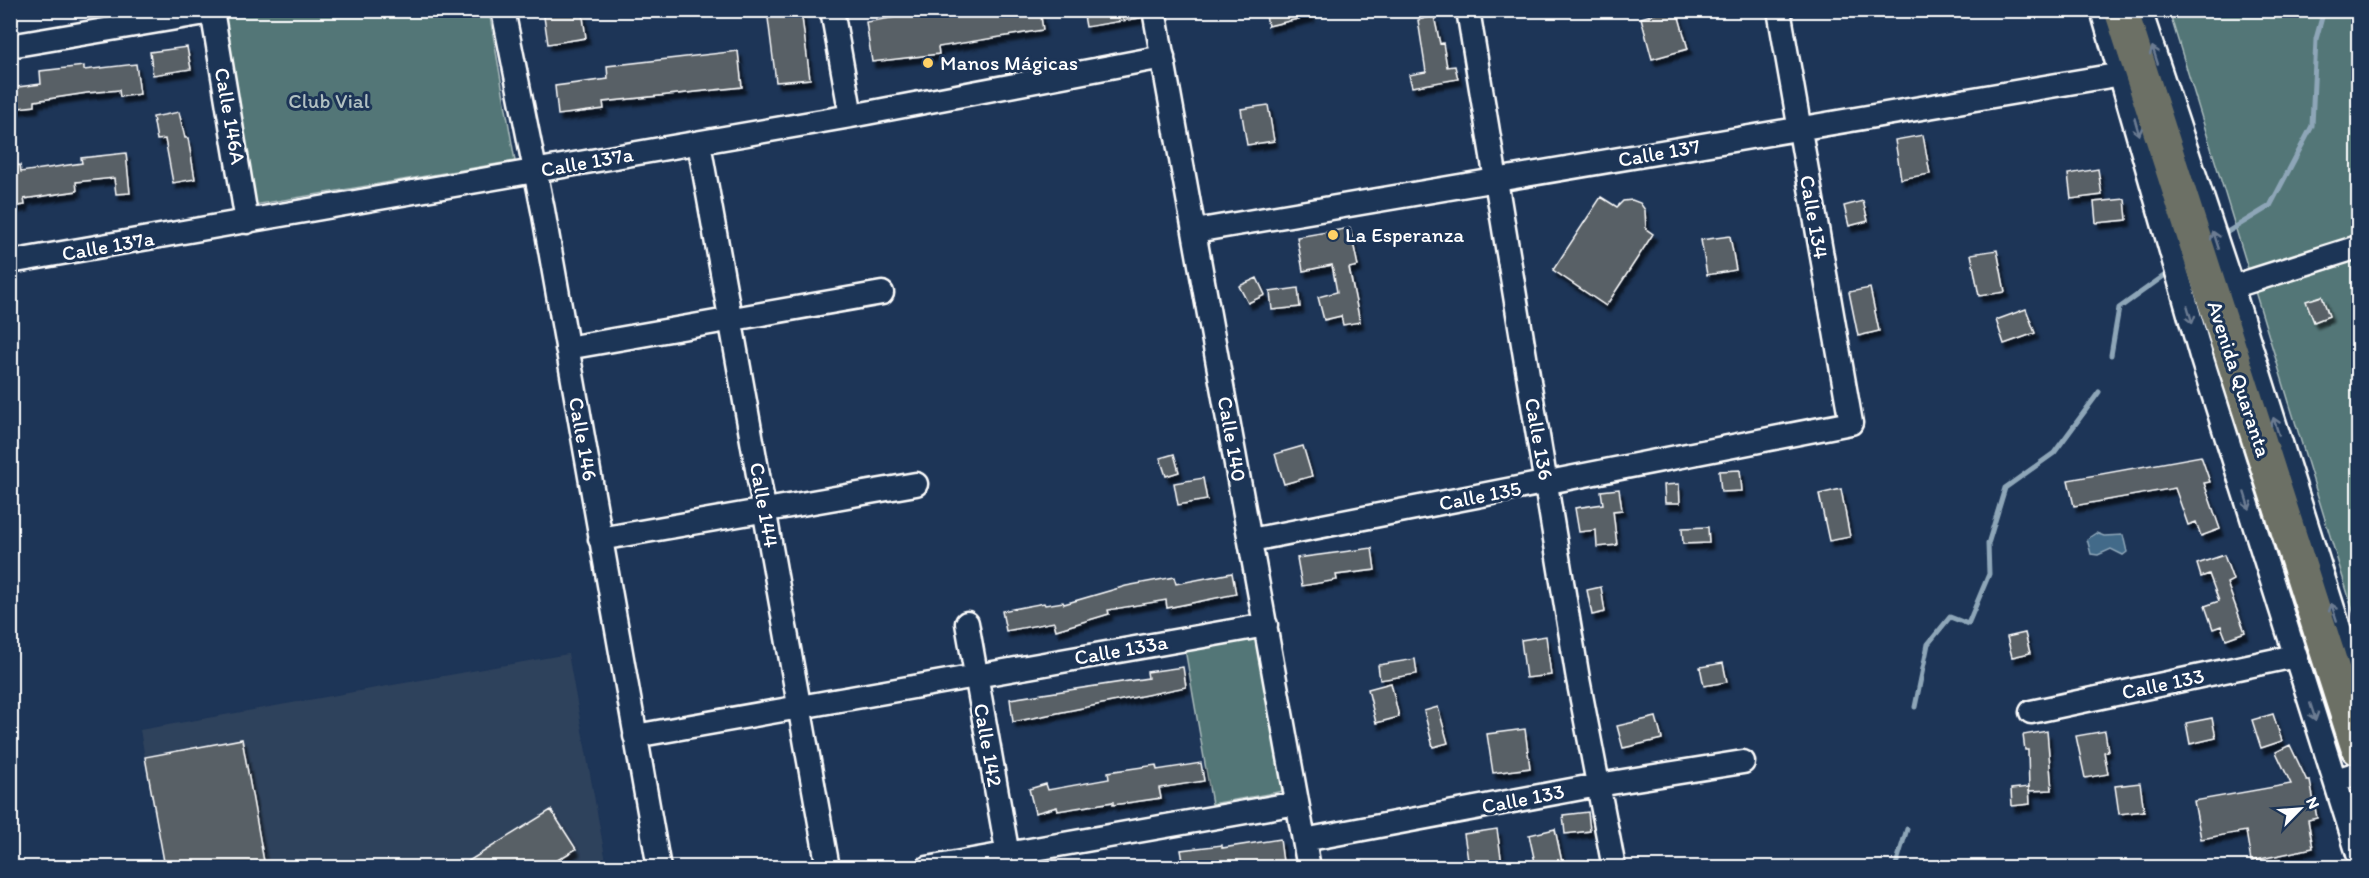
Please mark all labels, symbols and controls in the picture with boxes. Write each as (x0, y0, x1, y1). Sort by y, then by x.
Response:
one-way arrow (2148, 46, 2159, 65)
place label: Manos Mágicas (940, 50, 1078, 75)
marker: Manos Mágicas (921, 56, 935, 70)
street label: Calle 146A (210, 66, 251, 167)
park label: Club Vial (288, 88, 370, 113)
one-way arrow (2132, 117, 2143, 136)
street label: Calle 137 (1616, 133, 1702, 172)
street label: Calle 137a (539, 141, 635, 182)
street label: Calle 134 (1795, 173, 1834, 261)
place label: La Esperanza (1345, 222, 1464, 247)
street label: Calle 137a (60, 225, 156, 266)
marker: La Esperanza (1326, 228, 1340, 242)
one-way arrow (2210, 231, 2221, 250)
street label: Avenida Quaranta (2202, 297, 2277, 460)
one-way arrow (2185, 305, 2196, 324)
street label: Calle 140 (1213, 394, 1252, 484)
street label: Calle 146 (564, 395, 603, 483)
street label: Calle 136 (1520, 396, 1559, 482)
one-way arrow (2270, 417, 2281, 436)
street label: Calle 144 (745, 460, 784, 550)
street label: Calle 135 (1437, 475, 1523, 516)
one-way arrow (2242, 491, 2253, 510)
one-way arrow (2328, 603, 2339, 622)
street label: Calle 133a (1072, 629, 1170, 670)
street label: Calle 133 (2119, 663, 2206, 704)
street label: Calle 142 (969, 701, 1008, 789)
one-way arrow (2309, 702, 2320, 721)
street label: Calle 133 (1479, 778, 1566, 819)
north arrow (2270, 779, 2330, 839)
text: N (2302, 794, 2324, 812)

